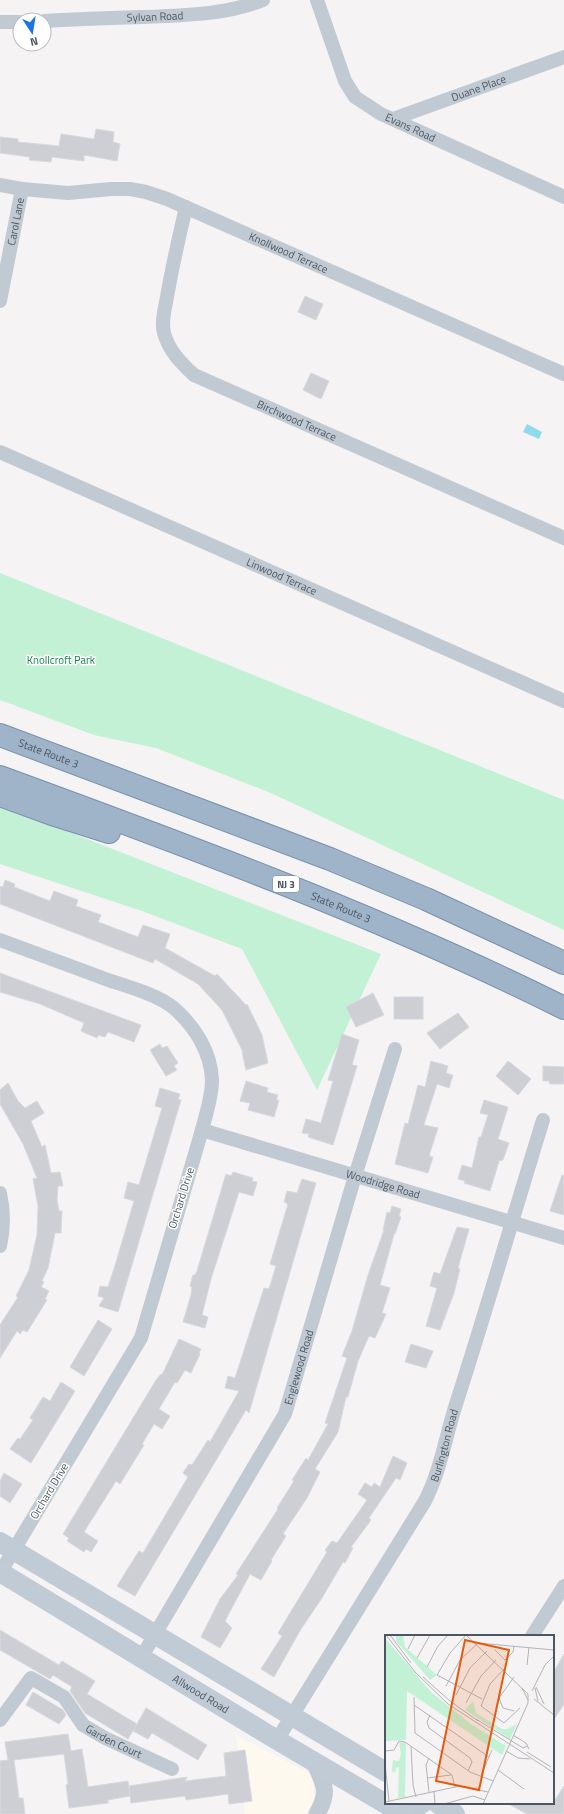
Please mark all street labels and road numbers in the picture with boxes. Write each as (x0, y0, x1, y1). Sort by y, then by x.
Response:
street label: Sylvan Road (126, 7, 184, 26)
street label: Duane Place (449, 71, 509, 105)
street label: Evans Road (383, 109, 439, 146)
street label: Carol Lane (3, 196, 28, 247)
street label: Knollwood Terrace (246, 228, 331, 277)
street label: Birchwood Terrace (254, 396, 340, 445)
street label: Linwood Terrace (244, 554, 320, 599)
street label: State Route 3 (16, 735, 81, 772)
road number: NJ 3 (273, 876, 299, 892)
street label: State Route 3 (309, 888, 373, 927)
street label: Orchard Drive (164, 1165, 198, 1231)
street label: Woodridge Road (344, 1165, 422, 1203)
street label: Englewood Road (280, 1328, 317, 1407)
street label: Burlington Road (426, 1407, 462, 1484)
street label: Orchard Drive (26, 1459, 72, 1522)
street label: Allwood Road (170, 1671, 232, 1717)
street label: Garden Court (83, 1720, 145, 1762)

